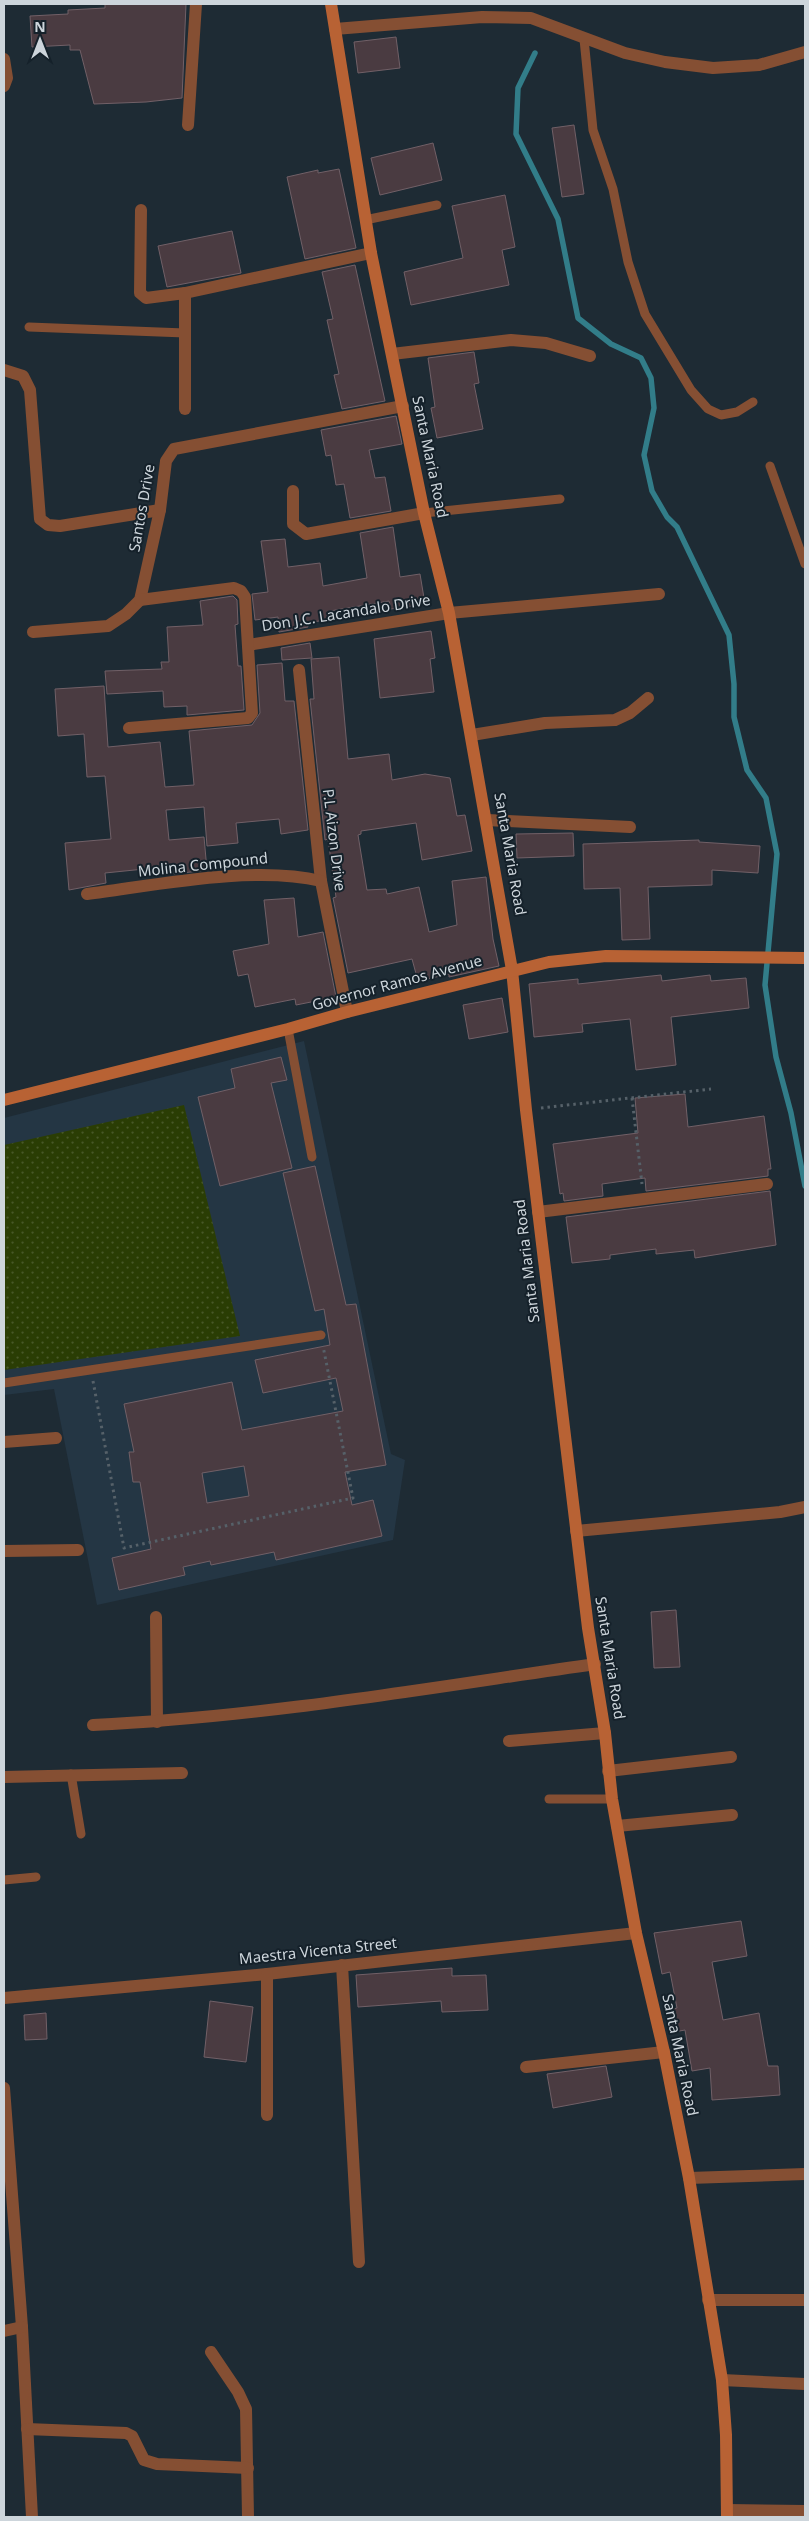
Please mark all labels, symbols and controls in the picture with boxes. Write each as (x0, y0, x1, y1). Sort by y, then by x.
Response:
north arrow (15, 15, 65, 65)
text: N (34, 17, 46, 36)
street label: Santa Maria Road (408, 394, 454, 520)
street label: Santos Drive (123, 462, 159, 553)
street label: Don J.C. Lacandalo Drive (260, 589, 432, 635)
street label: P.L Aizon Drive (319, 788, 351, 892)
street label: Santa Maria Road (490, 791, 532, 917)
street label: Molina Compound (137, 847, 269, 881)
street label: Governor Ramos Avenue (310, 950, 484, 1014)
street label: Santa Maria Road (509, 1198, 543, 1324)
street label: Santa Maria Road (591, 1595, 631, 1721)
street label: Maestra Vicenta Street (238, 1932, 398, 1968)
street label: Santa Maria Road (658, 1992, 704, 2118)

